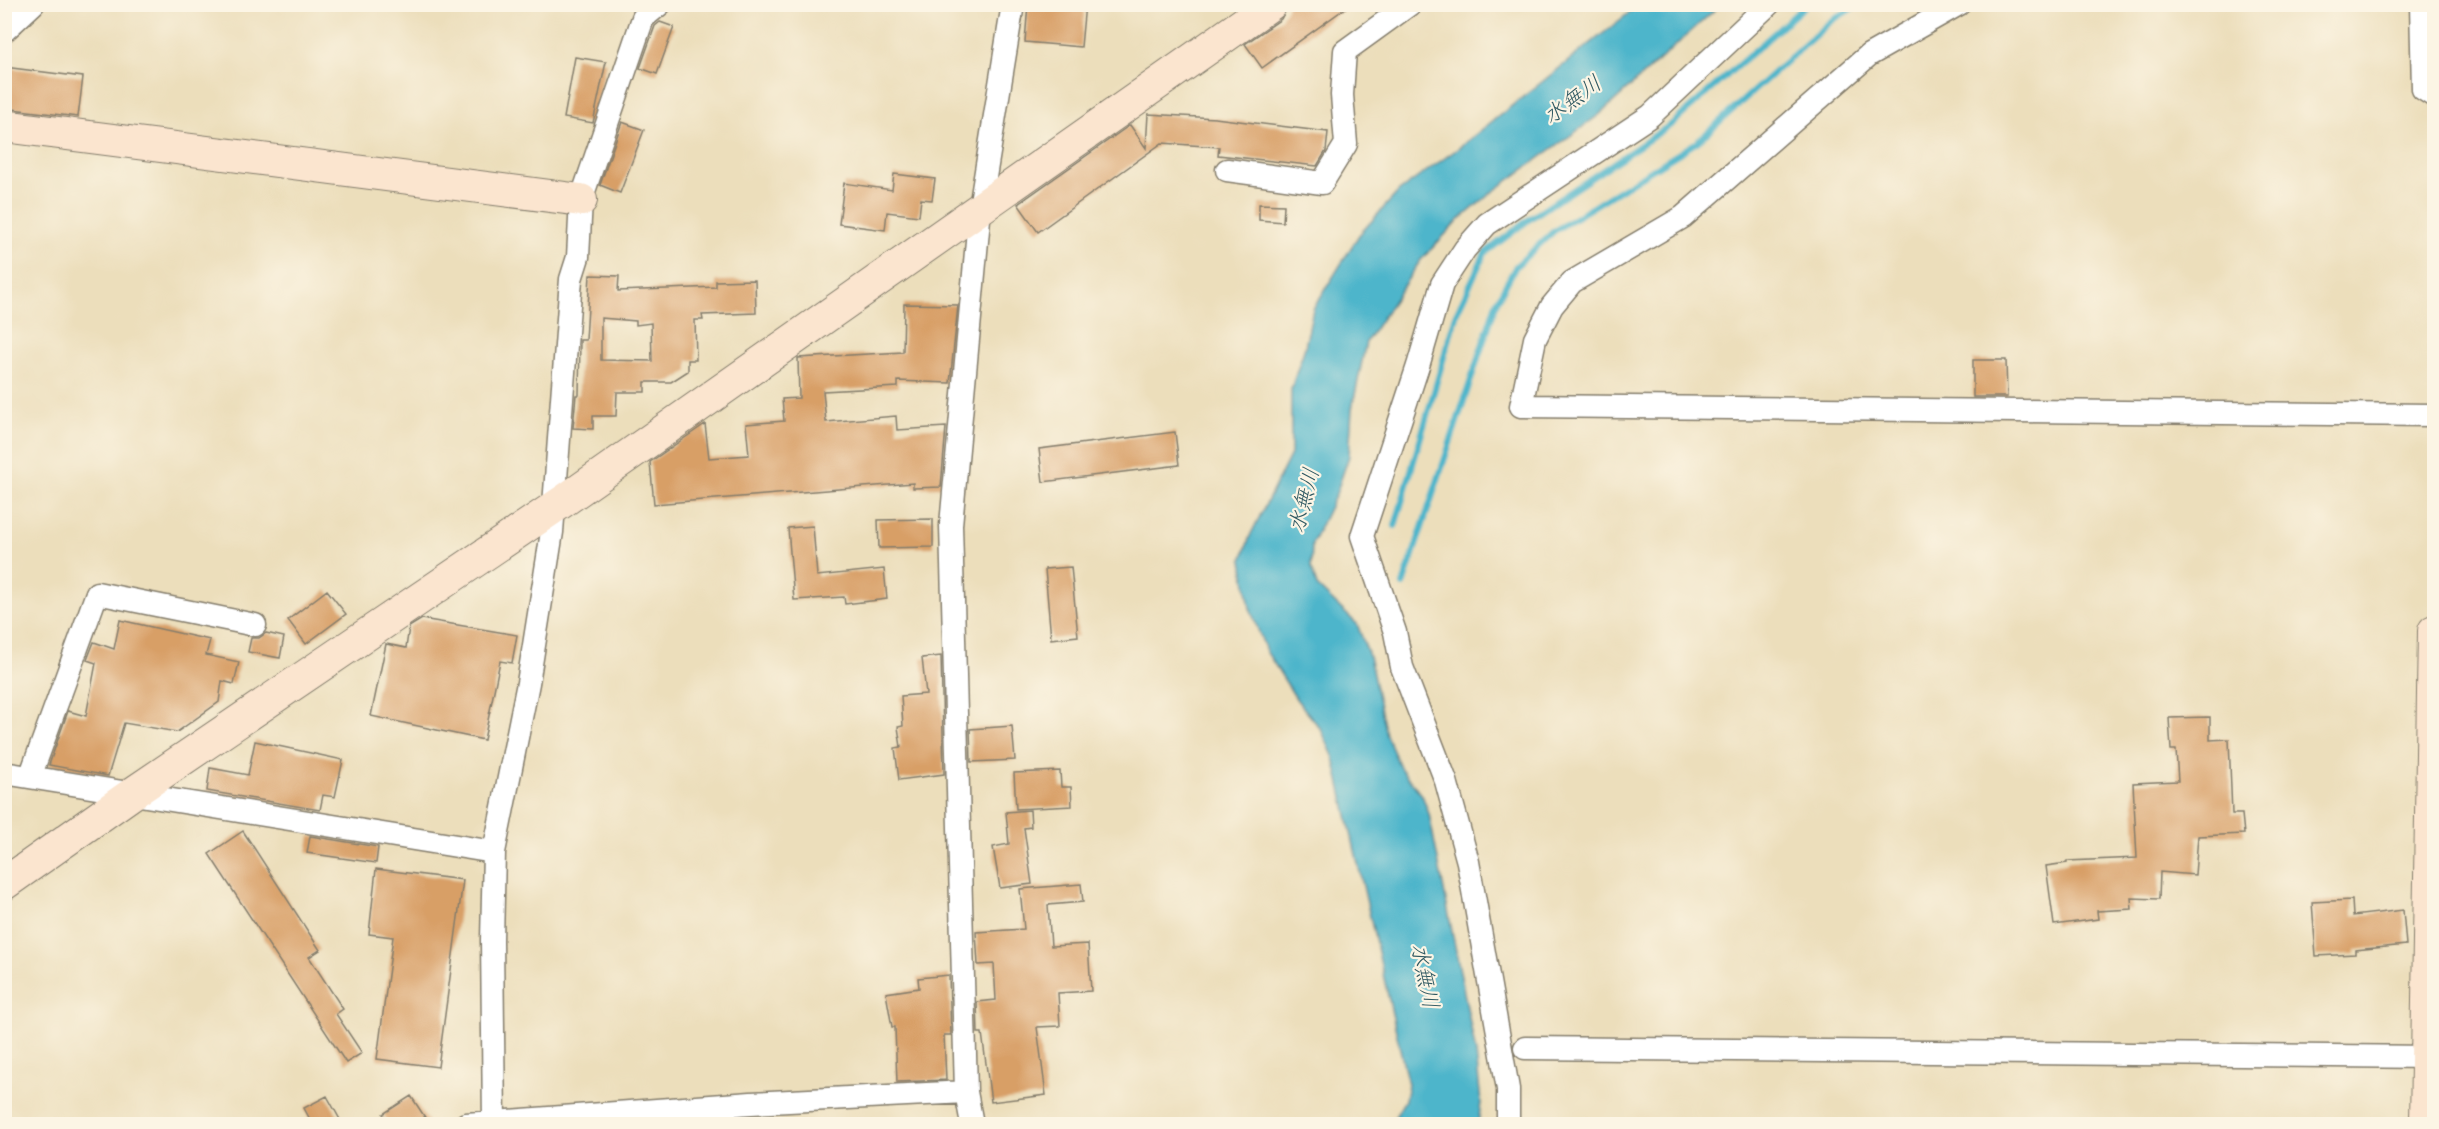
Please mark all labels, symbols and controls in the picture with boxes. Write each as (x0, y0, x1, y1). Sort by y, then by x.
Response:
water label: 水無川 (1538, 70, 1610, 134)
water label: 水無川 (1283, 465, 1329, 537)
water label: 水無川 (1401, 941, 1444, 1012)

